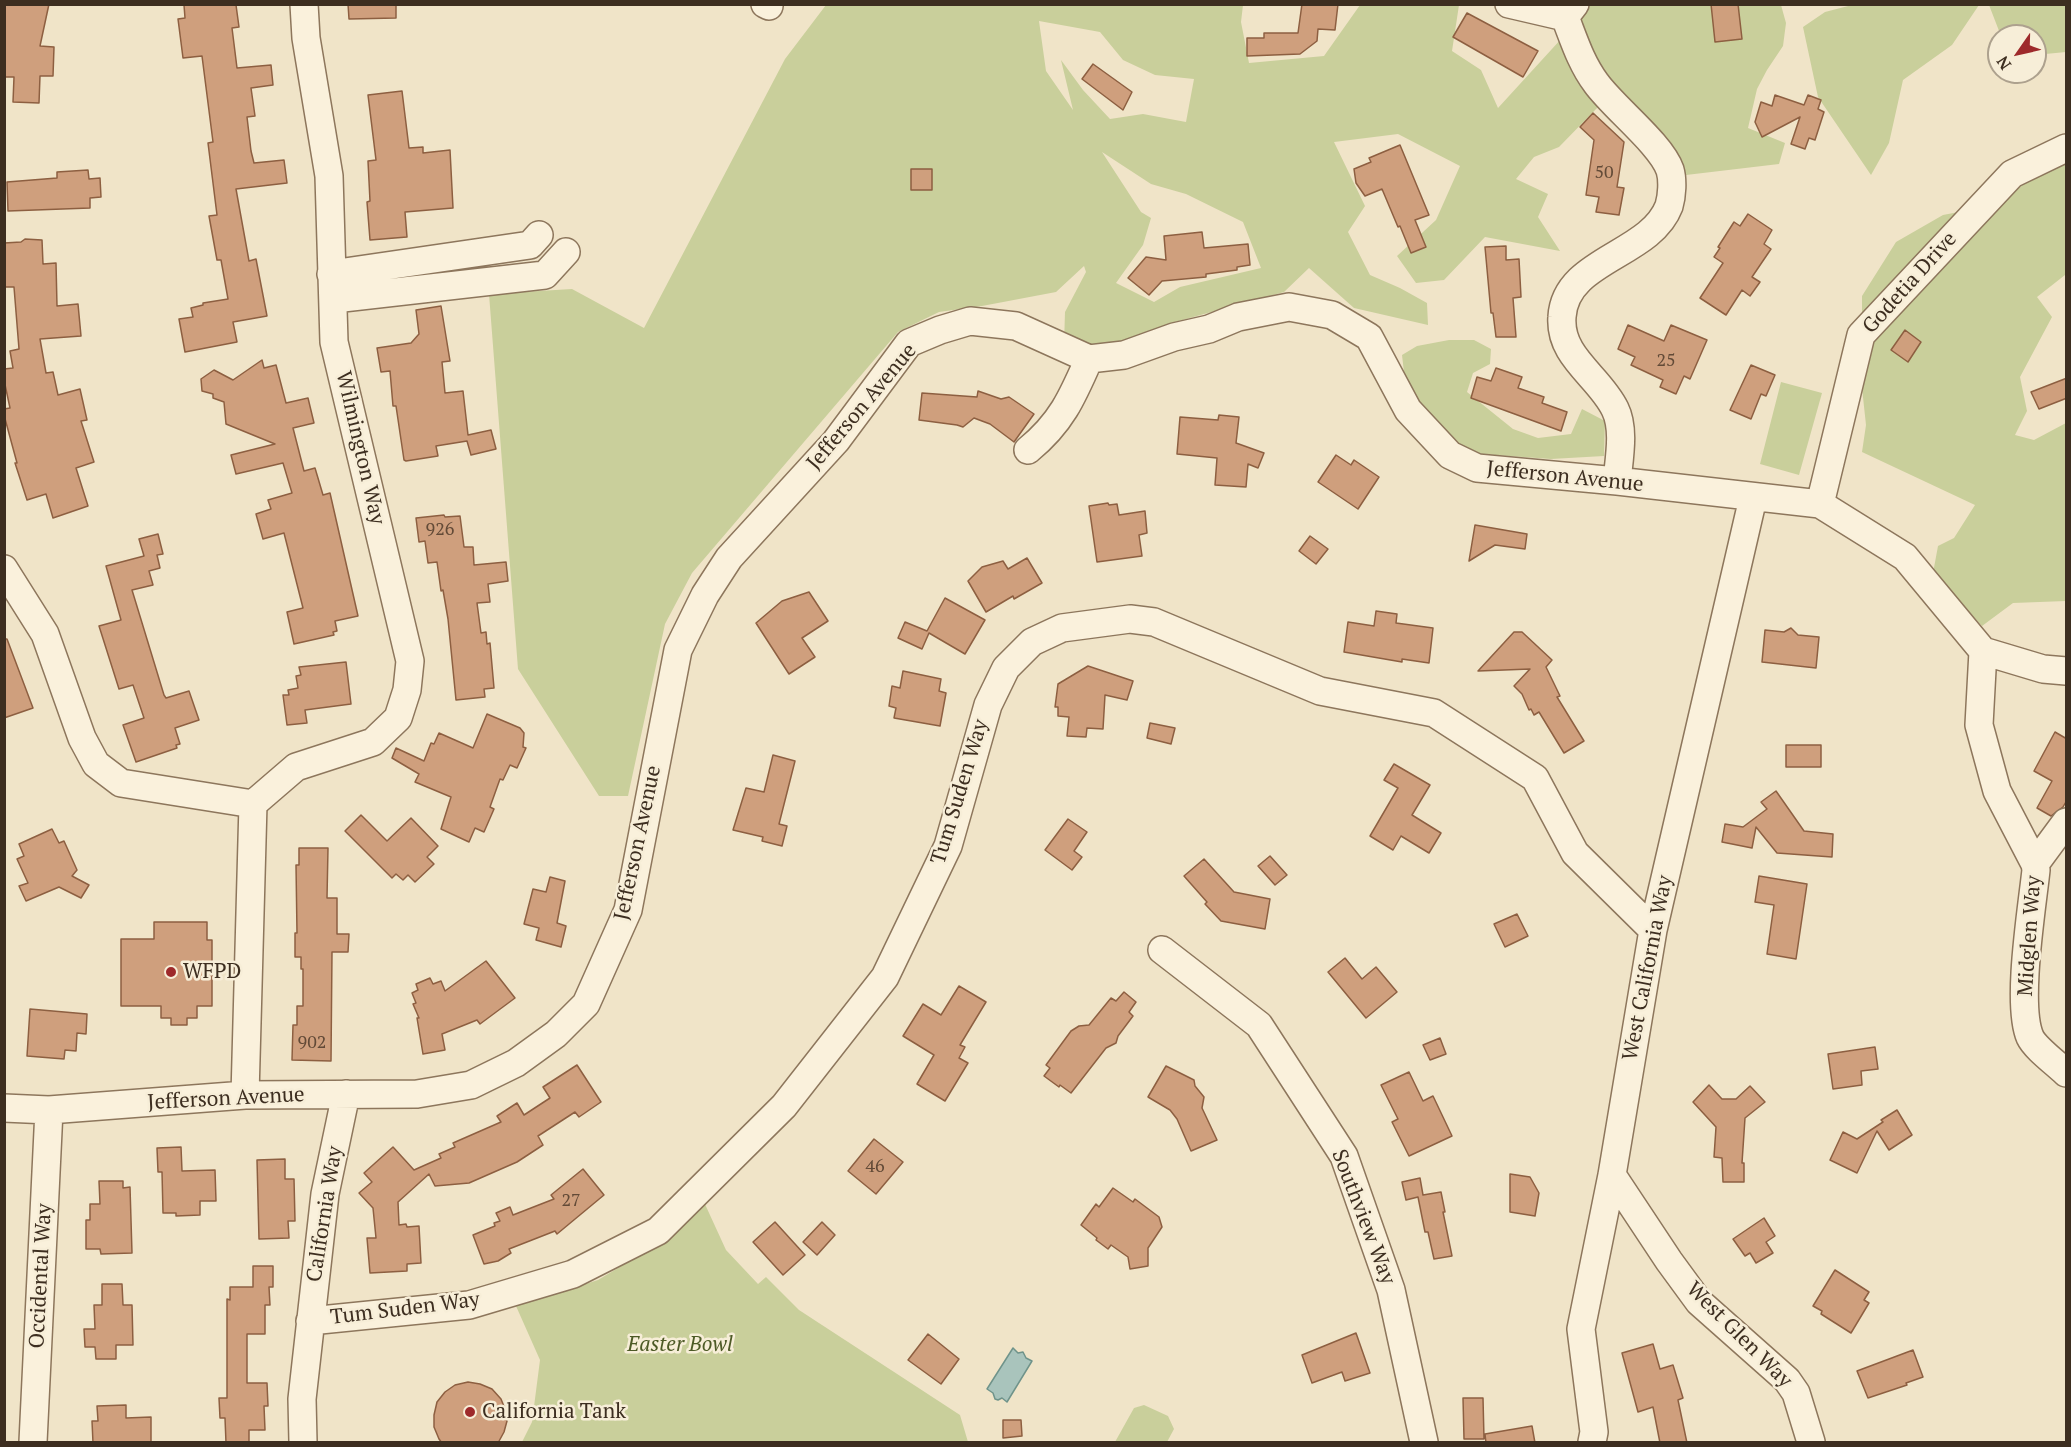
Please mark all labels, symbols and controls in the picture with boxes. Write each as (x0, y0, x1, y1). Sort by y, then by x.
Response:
north arrow (1987, 24, 2047, 84)
text: N (1991, 52, 2016, 74)
house number: 50 (1594, 162, 1614, 184)
street label: Godetia Drive (1858, 227, 1962, 339)
street label: Jefferson Avenue (802, 339, 922, 475)
house number: 25 (1656, 350, 1676, 372)
street label: Wilmington Way (330, 369, 390, 527)
street label: Jefferson Avenue (1485, 456, 1645, 498)
house number: 926 (426, 519, 454, 541)
street label: Tum Suden Way (926, 716, 994, 868)
street label: Jefferson Avenue (609, 763, 667, 923)
street label: West California Way (1618, 873, 1678, 1063)
street label: Midglen Way (2013, 875, 2047, 997)
place label: WFPD (183, 959, 241, 985)
marker: WFPD (164, 965, 178, 979)
house number: 902 (298, 1032, 326, 1054)
street label: Jefferson Avenue (147, 1082, 305, 1116)
street label: California Way (302, 1144, 348, 1284)
street label: Southview Way (1326, 1146, 1400, 1288)
house number: 46 (865, 1156, 885, 1178)
house number: 27 (561, 1190, 581, 1212)
street label: Occidental Way (25, 1203, 57, 1349)
street label: West Glen Way (1681, 1277, 1797, 1393)
street label: Tum Suden Way (329, 1287, 481, 1331)
park label: Easter Bowl (627, 1332, 733, 1358)
place label: California Tank (482, 1399, 626, 1425)
marker: California Tank (463, 1405, 477, 1419)

